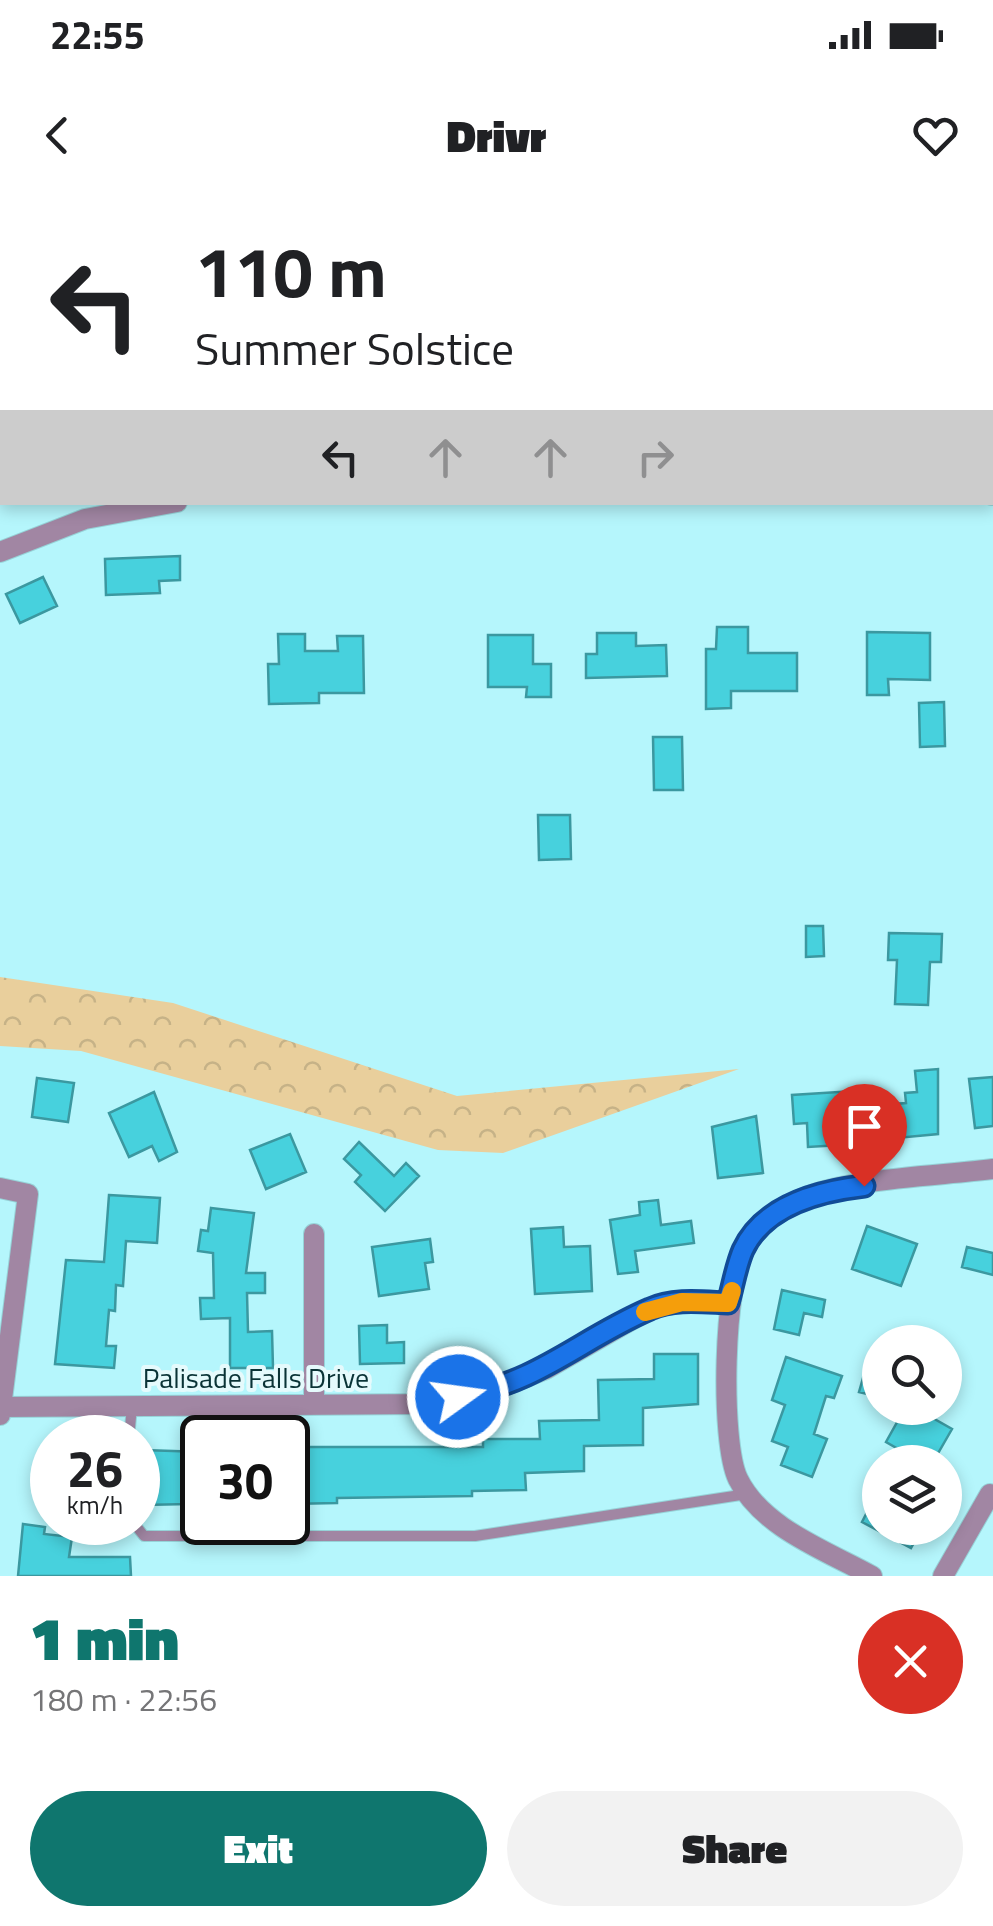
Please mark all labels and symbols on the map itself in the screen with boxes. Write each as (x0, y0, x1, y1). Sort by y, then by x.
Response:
pin (822, 1084, 907, 1187)
position arrow (406, 1345, 510, 1449)
street label: Palisade Falls Drive (143, 1356, 369, 1399)
speed limit sign: 30 (180, 1415, 310, 1545)

